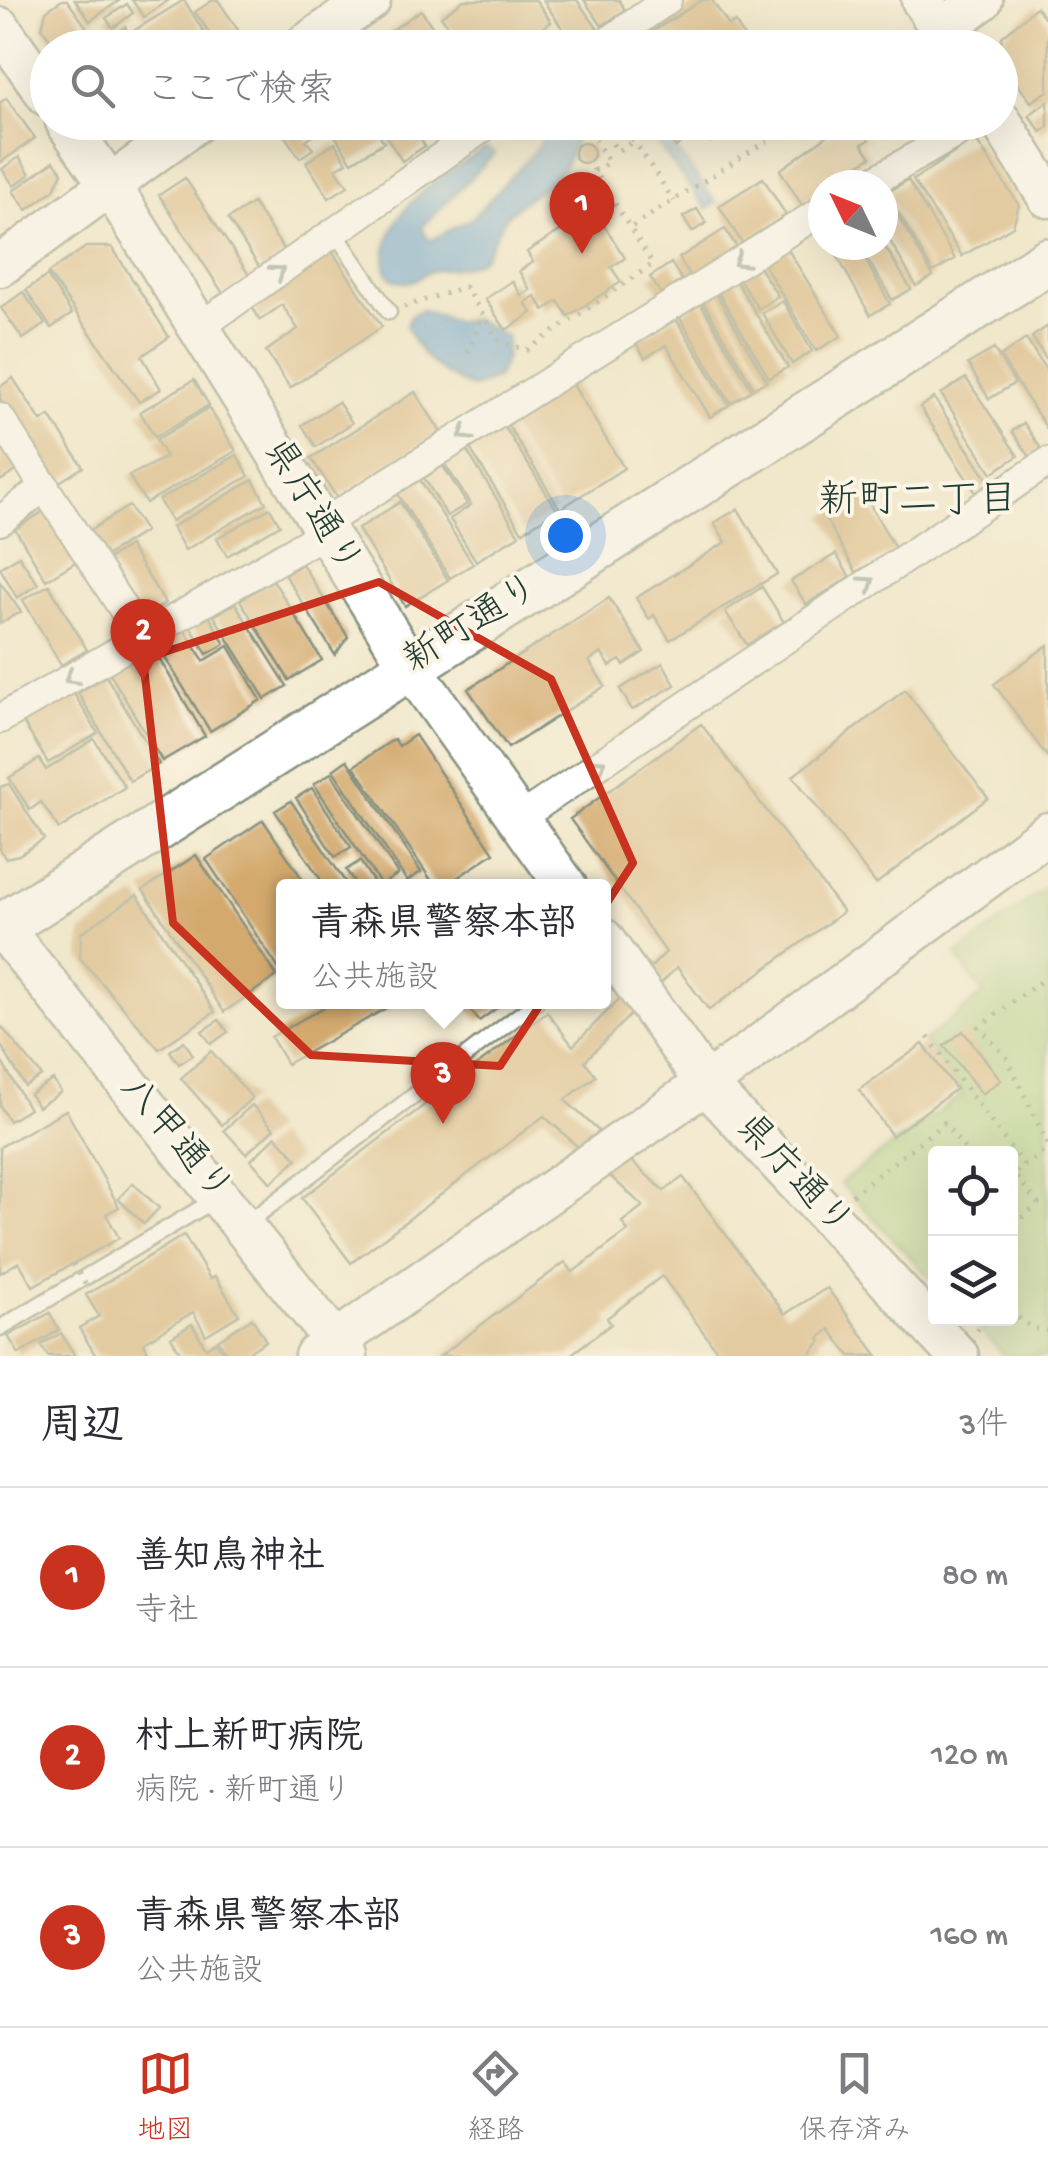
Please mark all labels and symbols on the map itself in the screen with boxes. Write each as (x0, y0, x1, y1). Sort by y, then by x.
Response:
north arrow (808, 170, 898, 260)
pin: 1 (550, 172, 614, 254)
one-way arrow (733, 249, 751, 268)
one-way arrow (266, 265, 285, 284)
one-way arrow (457, 422, 475, 441)
street label: 県庁通り (251, 431, 371, 584)
district label: 新町二丁目 (818, 479, 1018, 527)
your location (540, 510, 591, 561)
street label: 新町通り (396, 566, 549, 685)
one-way arrow (857, 577, 876, 595)
pin: 2 (110, 598, 176, 681)
one-way arrow (64, 666, 82, 686)
one-way arrow (588, 758, 606, 777)
pin: 3 (410, 1042, 476, 1124)
street label: 八甲通り (108, 1069, 240, 1213)
street label: 県庁通り (724, 1105, 861, 1248)

